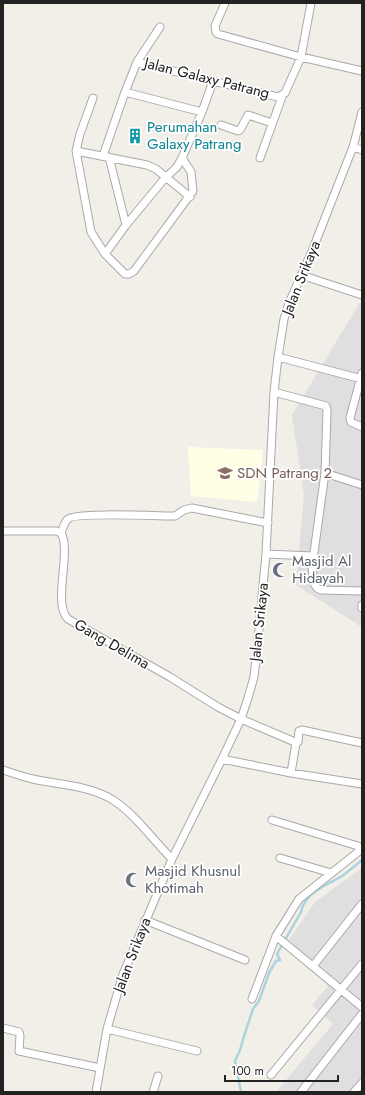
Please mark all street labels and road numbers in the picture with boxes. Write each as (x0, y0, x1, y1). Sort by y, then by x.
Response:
street label: Jalan Galaxy Patrang (140, 51, 272, 104)
street label: Jalan Srikaya (275, 237, 326, 320)
street label: Jalan Srikaya (244, 582, 274, 664)
street label: Gang Delima (70, 613, 154, 675)
street label: Jalan Srikaya (107, 914, 156, 998)

